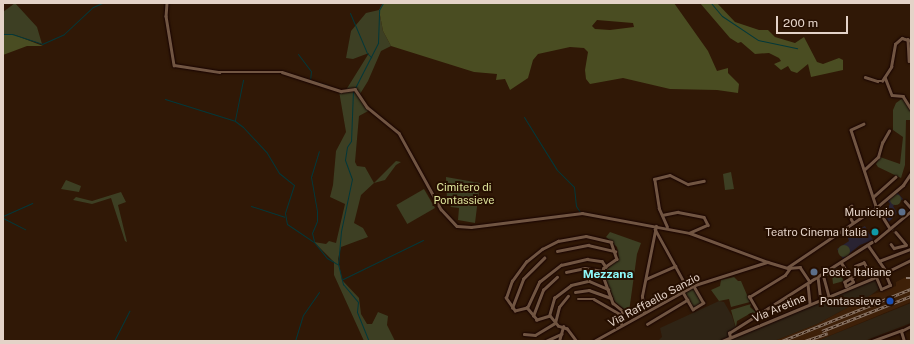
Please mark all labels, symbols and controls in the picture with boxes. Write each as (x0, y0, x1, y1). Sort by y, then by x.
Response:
scale bar (778, 8, 850, 34)
text: 200 m (783, 16, 818, 30)
park label: Cimitero di Pontassieve (433, 181, 495, 207)
place label: Municipio (845, 205, 894, 219)
marker: Municipio (897, 207, 907, 217)
place label: Teatro Cinema Italia (765, 225, 867, 239)
marker: Teatro Cinema Italia (870, 227, 880, 237)
place label: Poste Italiane (822, 265, 892, 279)
marker: Poste Italiane (809, 267, 819, 277)
district label: Mezzana (583, 268, 633, 282)
street label: Via Raffaello Sanzio (606, 270, 702, 330)
street label: Via Aretina (750, 291, 808, 325)
place label: Pontassieve (820, 294, 881, 308)
marker: Pontassieve (884, 295, 896, 307)

